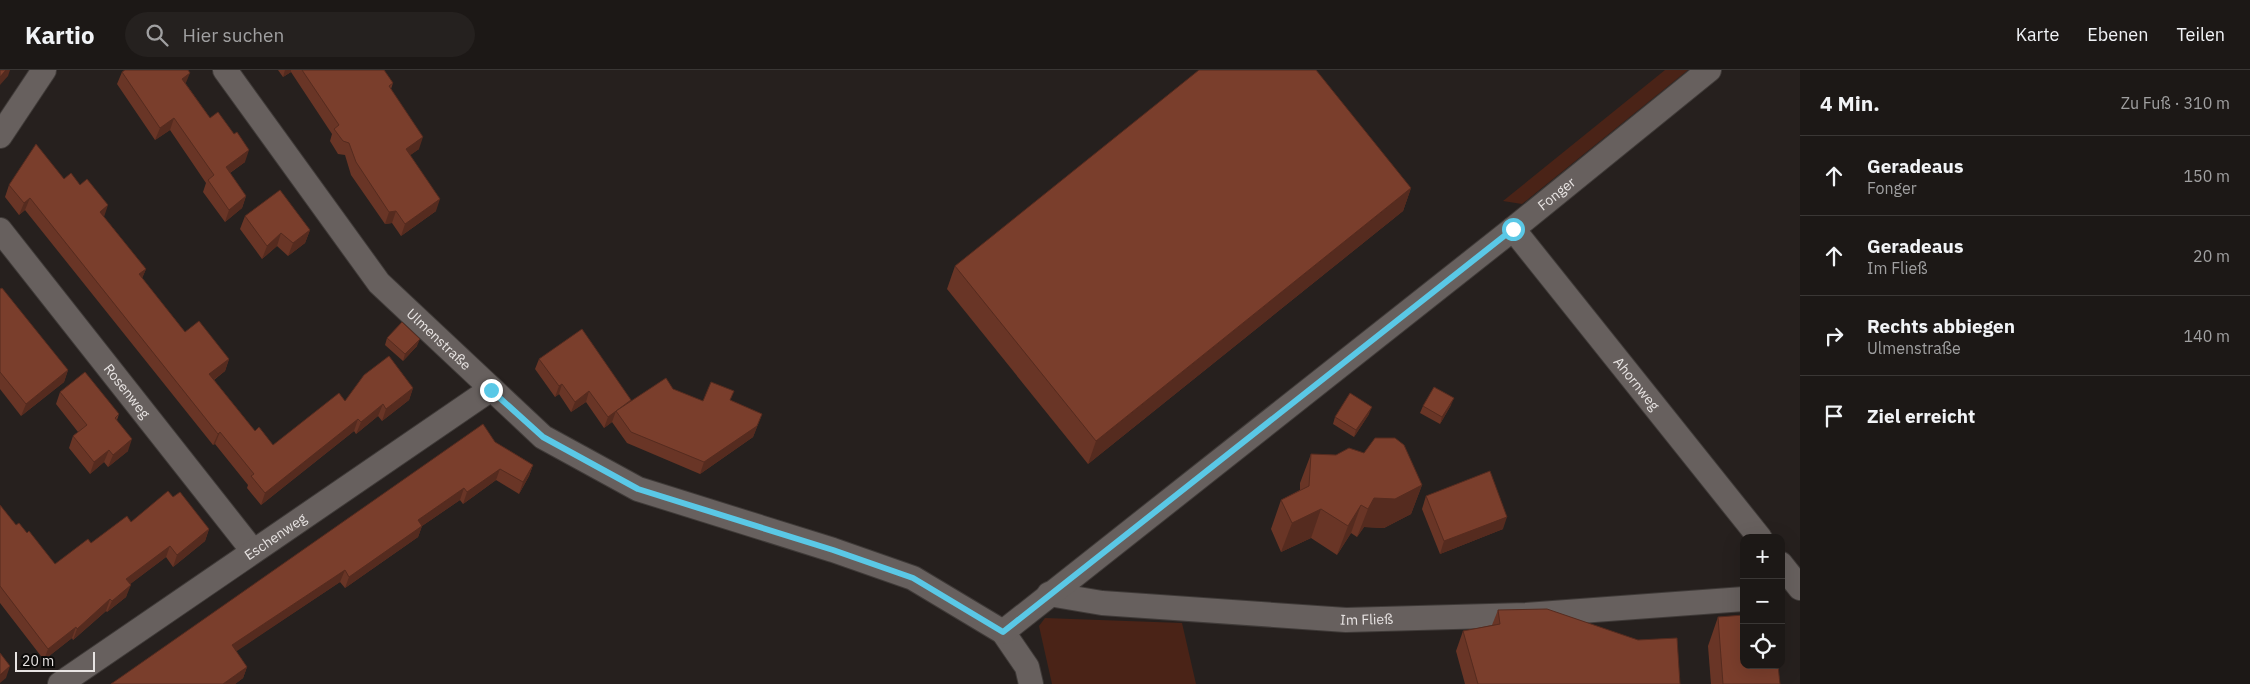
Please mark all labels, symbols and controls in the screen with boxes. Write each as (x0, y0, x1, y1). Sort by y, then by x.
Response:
search box (125, 12, 475, 57)
text: Kartio (25, 19, 95, 51)
icon: search (143, 21, 171, 49)
text: Hier suchen (183, 23, 284, 47)
text: Karte (2016, 23, 2059, 46)
text: Ebenen (2087, 23, 2148, 46)
text: Teilen (2176, 23, 2225, 46)
text: 4 Min. (1820, 89, 1880, 117)
text: Zu Fuß · 310 m (2121, 93, 2230, 113)
text: Geradeaus (1867, 154, 1964, 178)
icon: ahead (1820, 162, 1848, 190)
text: 150 m (2183, 166, 2230, 186)
street label: Fonger (1534, 173, 1579, 214)
text: Fonger (1867, 178, 1917, 198)
route start (1502, 218, 1525, 241)
text: Geradeaus (1867, 234, 1964, 258)
icon: ahead (1820, 242, 1848, 270)
text: 20 m (2193, 246, 2230, 266)
text: Im Fließ (1867, 258, 1927, 278)
street label: Ulmenstraße (403, 305, 475, 374)
text: Rechts abbiegen (1867, 314, 2015, 338)
icon: right (1820, 322, 1848, 350)
text: 140 m (2183, 326, 2230, 346)
text: Ulmenstraße (1867, 338, 1961, 358)
street label: Ahornweg (1610, 353, 1664, 415)
street label: Rosenweg (100, 360, 154, 422)
route end (480, 379, 503, 402)
icon: arrive (1820, 402, 1848, 430)
text: Ziel erreicht (1867, 404, 1975, 428)
street label: Eschenweg (241, 509, 310, 564)
map controls (1740, 534, 1785, 669)
button: + (1740, 534, 1785, 579)
button: − (1740, 579, 1785, 624)
street label: Im Fließ (1340, 610, 1393, 629)
button: locate (1740, 624, 1785, 669)
scale bar (15, 649, 95, 672)
text: 20 m (22, 652, 54, 670)

